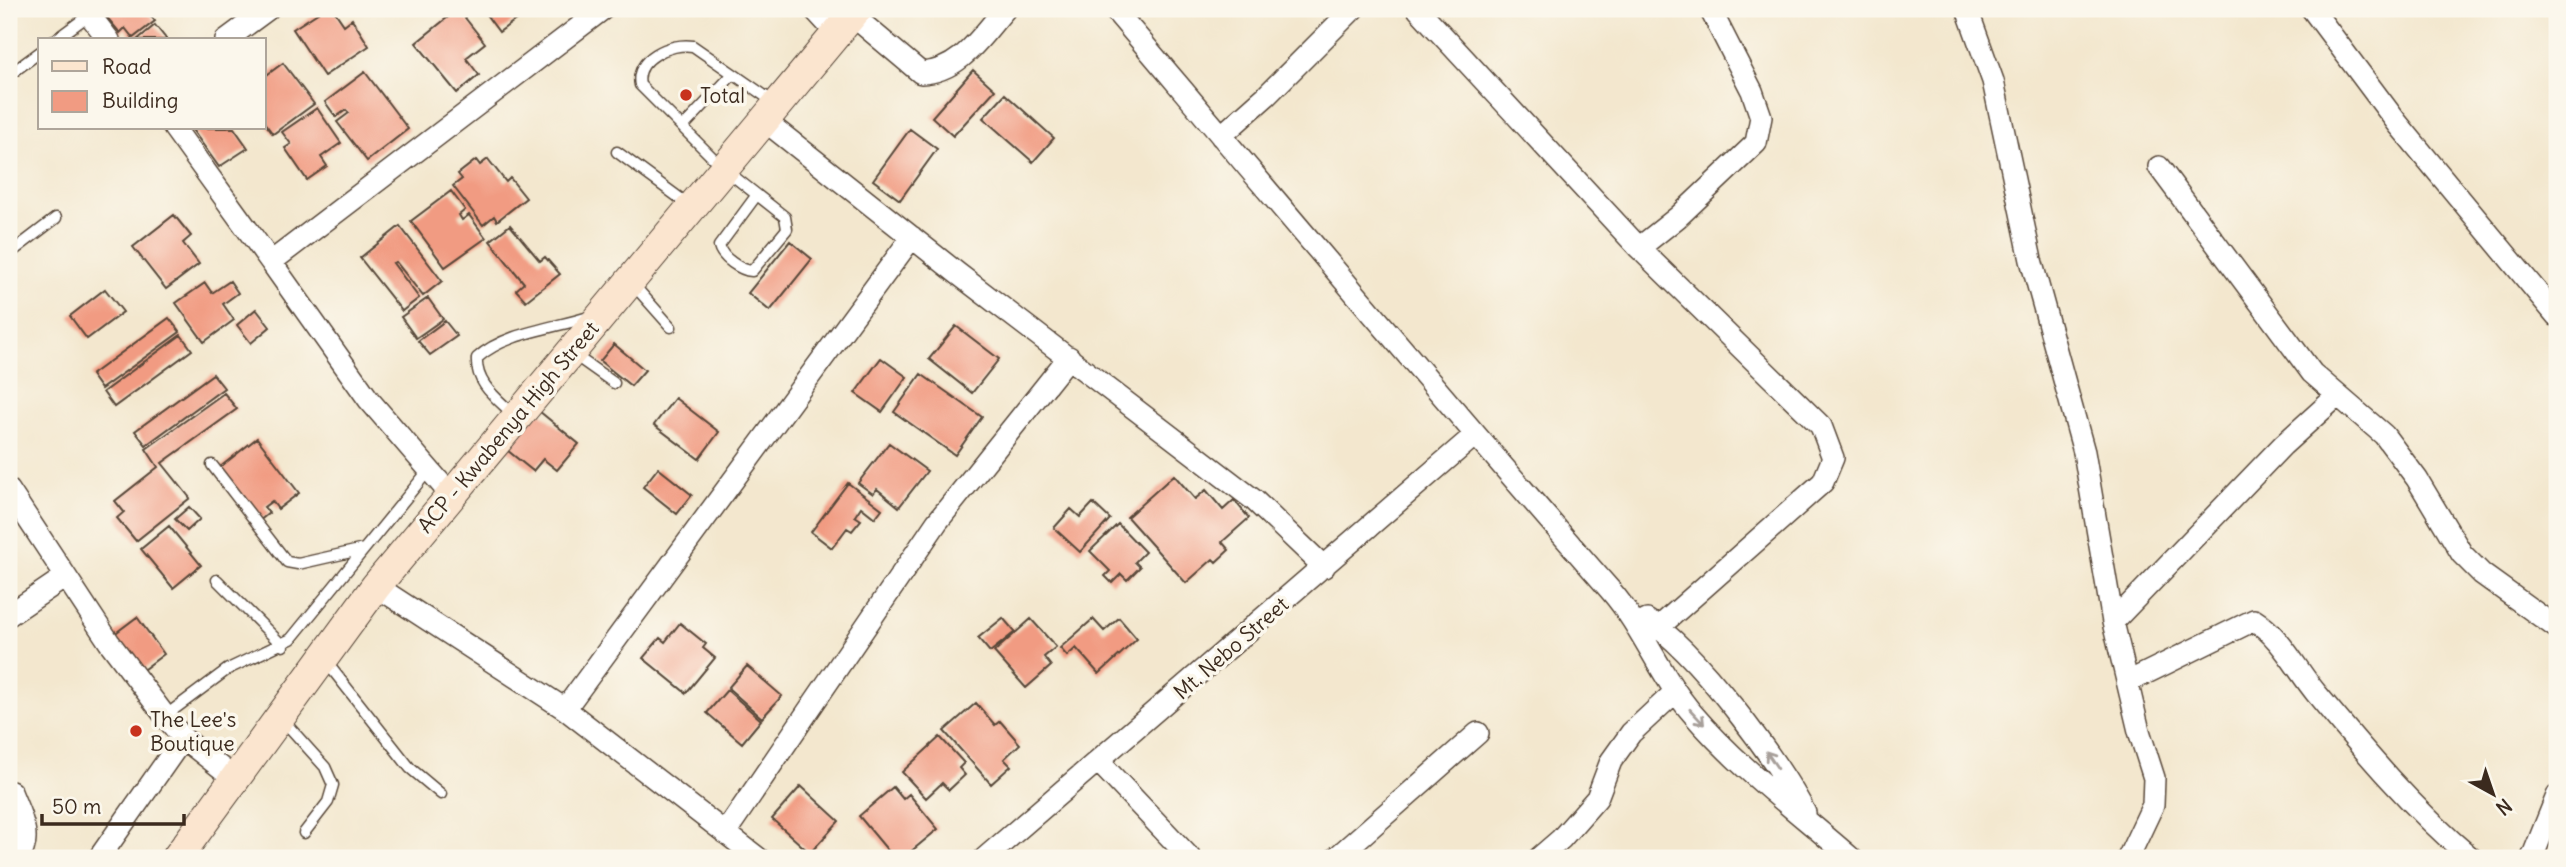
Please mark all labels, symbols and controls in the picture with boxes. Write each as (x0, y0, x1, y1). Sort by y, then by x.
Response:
legend (38, 38, 266, 130)
text: Road (102, 53, 151, 80)
place label: Total (700, 82, 745, 109)
text: Building (102, 87, 178, 114)
marker: Total (678, 87, 694, 103)
street label: ACP - Kwabenya High Street (411, 316, 605, 538)
street label: Mt. Nebo Street (1168, 591, 1294, 705)
place label: The Lee's Boutique (150, 706, 236, 757)
one-way arrow (1688, 708, 1705, 725)
marker: The Lee's Boutique (128, 723, 144, 739)
one-way arrow (1765, 751, 1780, 770)
north arrow (2458, 758, 2528, 828)
scale bar (42, 783, 184, 827)
text: 50 m (52, 793, 101, 820)
text: N (2491, 794, 2517, 820)

